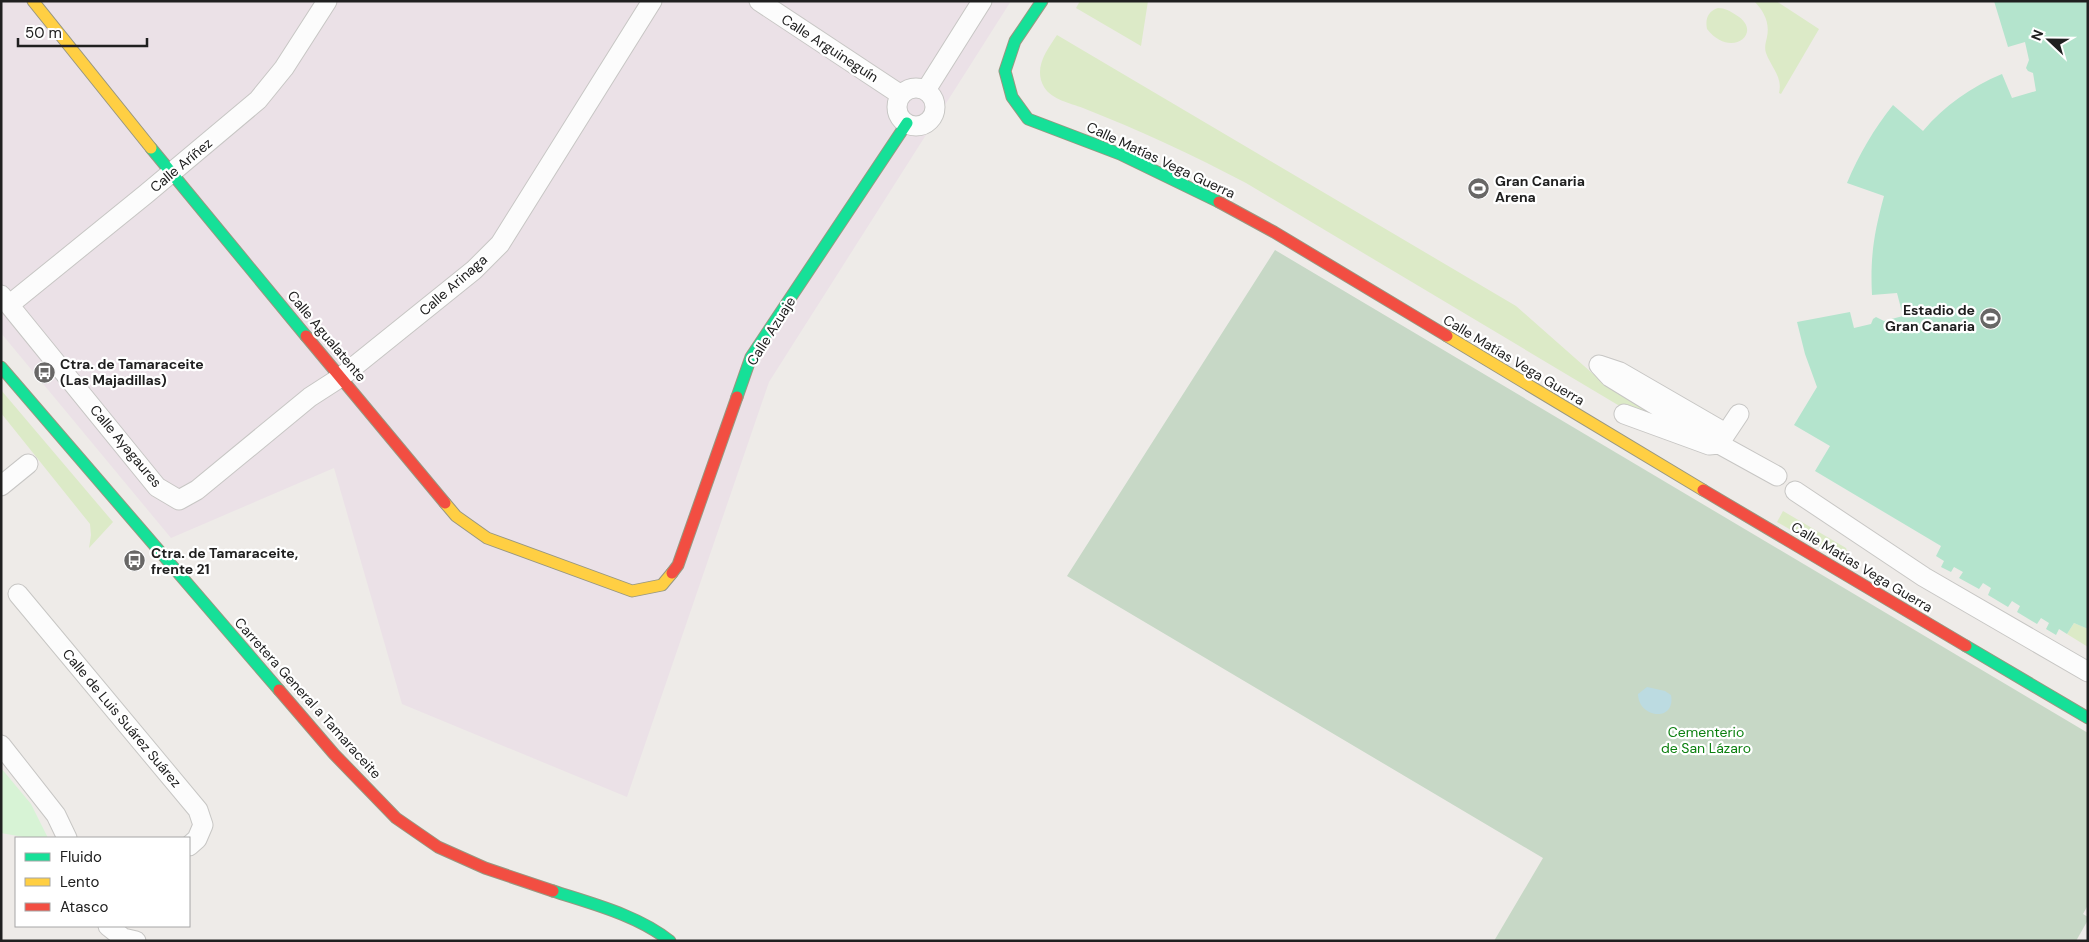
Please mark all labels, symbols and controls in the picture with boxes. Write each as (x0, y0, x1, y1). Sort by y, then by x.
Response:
street label: Calle Arguineguín (778, 10, 882, 86)
scale bar (18, 15, 146, 47)
north arrow (2024, 15, 2074, 65)
text: 50 m (25, 23, 62, 43)
text: N (2027, 27, 2047, 43)
street label: Calle Matías Vega Guerra (1084, 118, 1238, 202)
street label: Calle Aríñez (146, 134, 216, 196)
place label: Gran Canaria Arena (1495, 172, 1585, 206)
sports icon: Gran Canaria Arena (1467, 177, 1491, 201)
street label: Calle Arinaga (415, 250, 491, 320)
street label: Calle Agualatente (284, 287, 370, 385)
street label: Calle Azuaje (743, 293, 799, 369)
place label: Estadio de Gran Canaria (1885, 301, 1975, 335)
sports icon: Estadio de Gran Canaria (1979, 306, 2003, 330)
street label: Calle Matías Vega Guerra (1440, 311, 1588, 409)
place label: Ctra. de Tamaraceite (Las Majadillas) (60, 355, 204, 389)
bus stop icon: Ctra. de Tamaraceite (Las Majadillas) (32, 360, 56, 384)
street label: Calle Ayagaures (86, 401, 166, 491)
street label: Calle Matías Vega Guerra (1788, 518, 1936, 616)
place label: Ctra. de Tamaraceite, frente 21 (151, 544, 298, 578)
bus stop icon: Ctra. de Tamaraceite, frente 21 (123, 549, 147, 573)
street label: Carretera General a Tamaraceite (231, 614, 385, 782)
street label: Calle de Luis Suárez Suárez (59, 645, 185, 791)
park label: Cementerio de San Lázaro (1661, 723, 1751, 757)
legend (15, 837, 190, 927)
text: Fluido (60, 847, 102, 867)
text: Lento (60, 872, 99, 892)
text: Atasco (60, 897, 108, 917)

